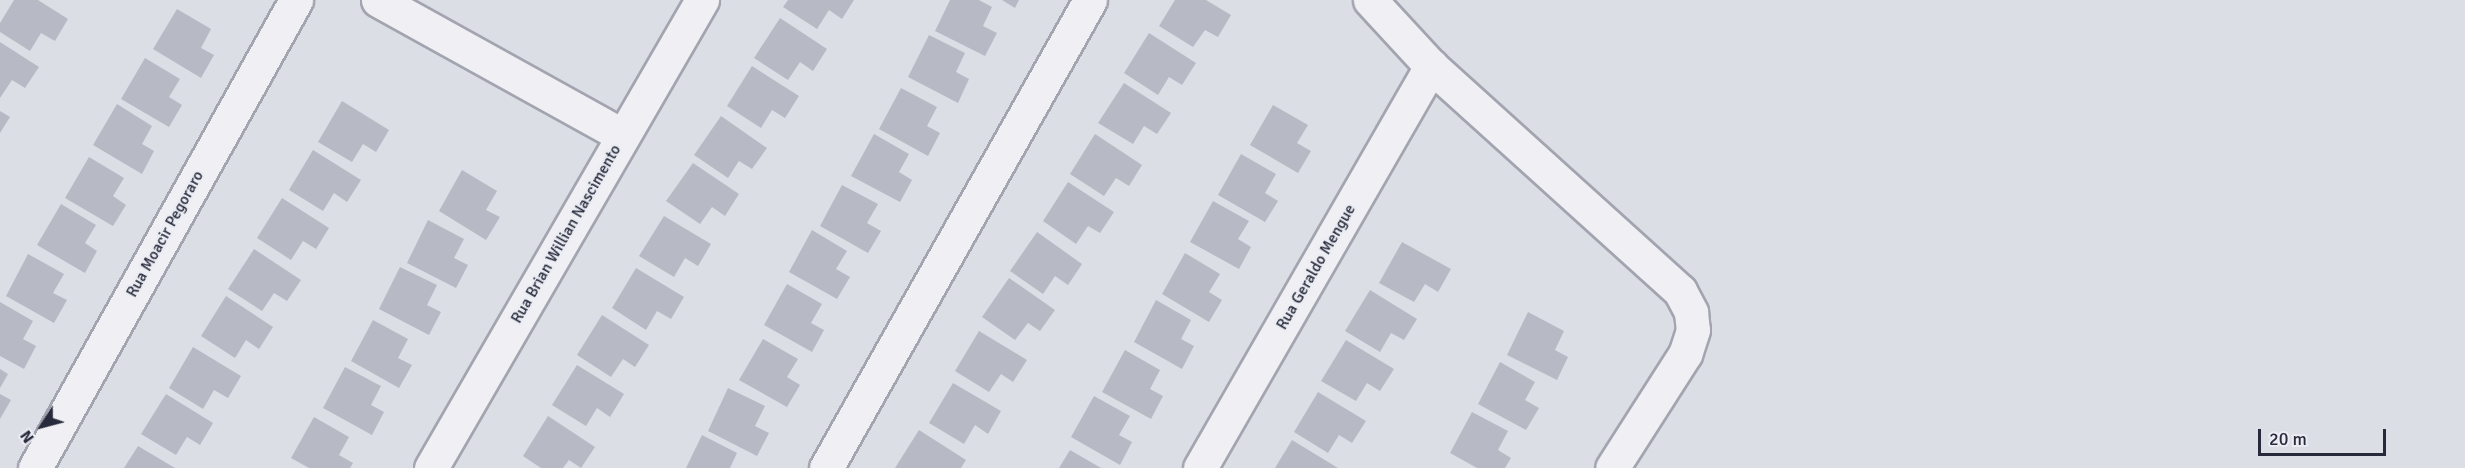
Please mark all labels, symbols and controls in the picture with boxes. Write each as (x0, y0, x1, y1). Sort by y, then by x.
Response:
street label: Rua Brian Willian Nascimento (507, 141, 625, 327)
street label: Rua Moacir Pegoraro (122, 167, 208, 301)
street label: Rua Geraldo Mengue (1272, 201, 1360, 333)
north arrow (12, 396, 72, 456)
scale bar (2261, 417, 2388, 455)
text: N (16, 426, 39, 447)
text: 20 m (2269, 428, 2307, 450)

